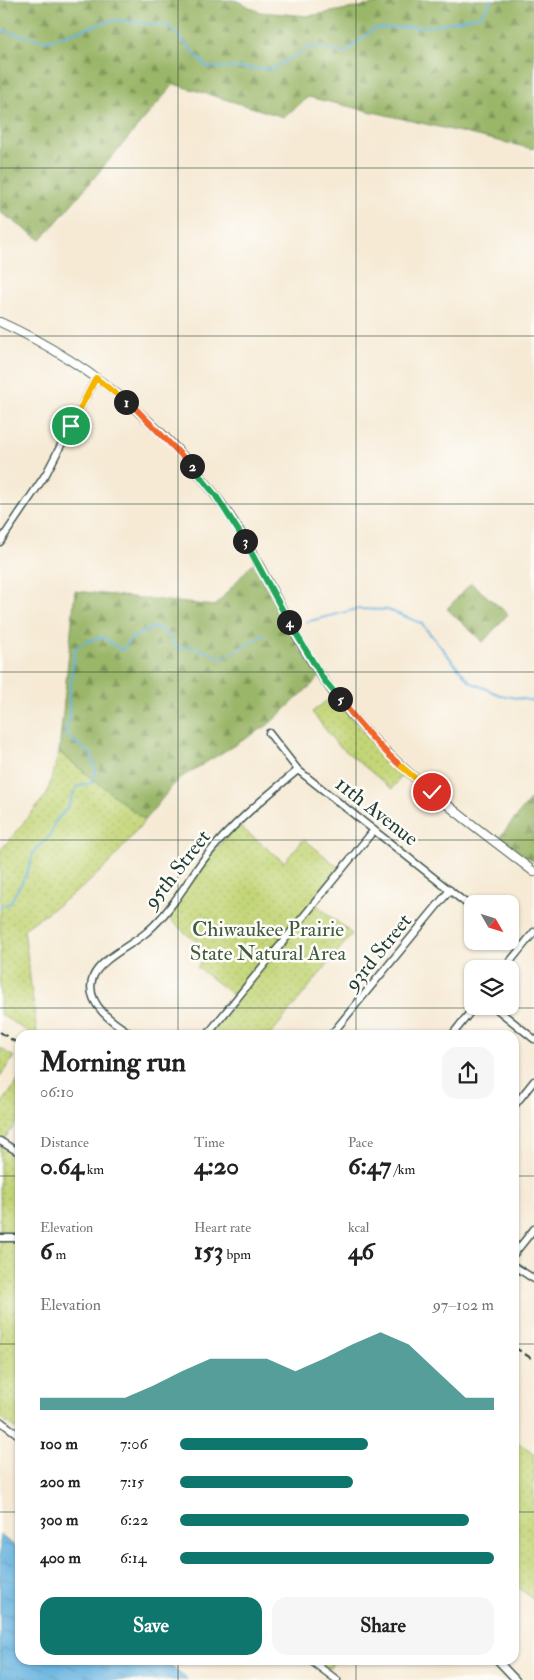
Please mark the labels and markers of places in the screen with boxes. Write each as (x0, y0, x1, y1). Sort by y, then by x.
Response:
pin: 1 (114, 390, 138, 414)
pin (50, 405, 92, 447)
pin: 2 (180, 454, 204, 478)
pin: 3 (232, 528, 258, 554)
pin: 4 (276, 610, 302, 634)
pin: 5 (328, 686, 352, 712)
pin (411, 771, 453, 813)

